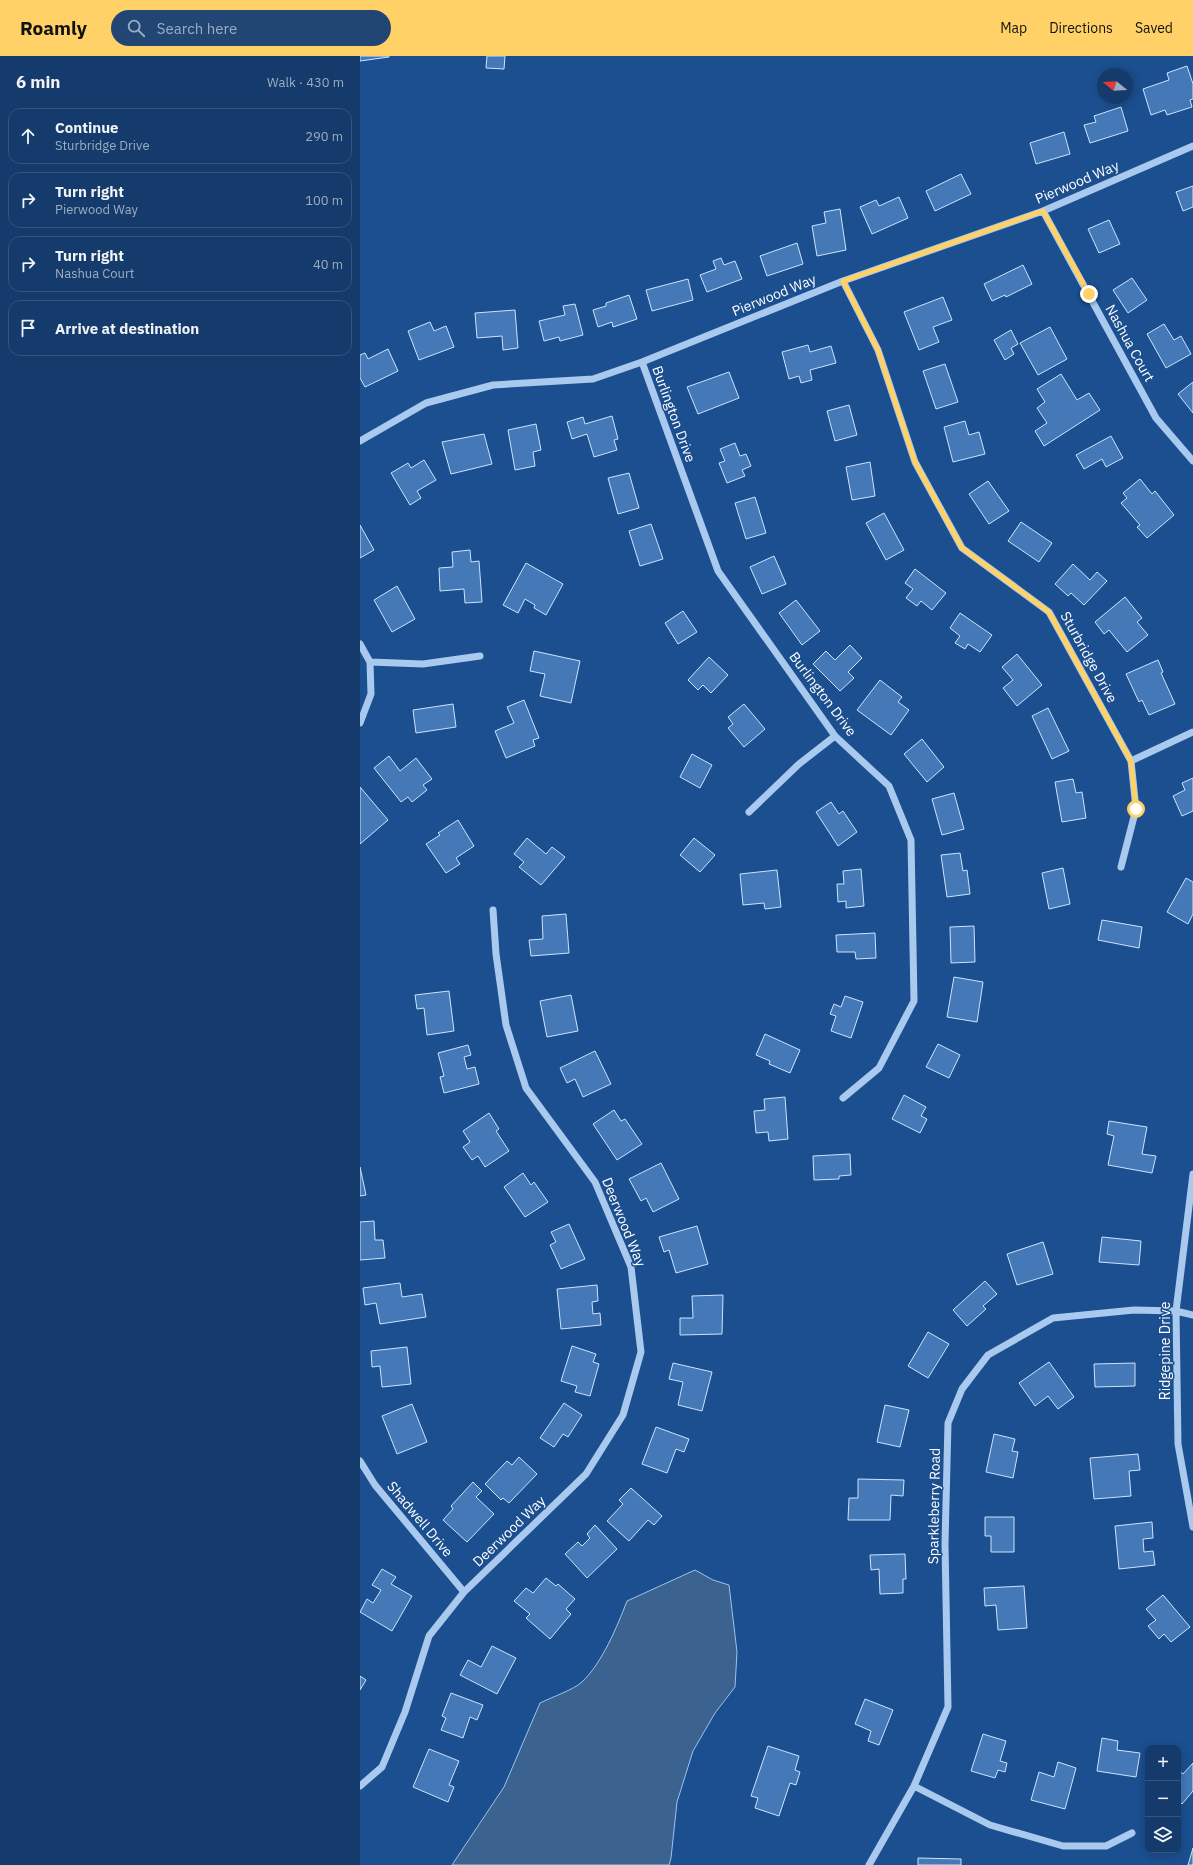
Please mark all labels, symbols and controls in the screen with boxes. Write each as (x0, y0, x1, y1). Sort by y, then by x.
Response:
search box (111, 10, 391, 46)
text: Roamly (20, 16, 87, 40)
icon: search (125, 17, 147, 39)
text: Search here (157, 19, 237, 38)
text: Map (1000, 19, 1027, 37)
text: Directions (1049, 19, 1113, 37)
text: Saved (1135, 19, 1173, 37)
north arrow (1097, 68, 1133, 104)
text: 6 min (16, 71, 60, 93)
text: Walk · 430 m (267, 74, 344, 91)
text: Continue (55, 118, 119, 137)
icon: ahead (17, 125, 39, 147)
text: 290 m (305, 128, 343, 145)
text: Sturbridge Drive (55, 137, 150, 154)
street label: Pierwood Way (1032, 156, 1122, 208)
text: Turn right (55, 182, 124, 201)
icon: right (17, 189, 39, 211)
text: 100 m (305, 192, 343, 209)
text: Pierwood Way (55, 201, 138, 218)
text: Turn right (55, 246, 124, 265)
icon: right (17, 253, 39, 275)
text: 40 m (313, 256, 343, 273)
text: Nashua Court (55, 265, 134, 282)
street label: Pierwood Way (729, 270, 819, 320)
route end (1080, 285, 1098, 303)
street label: Nashua Court (1101, 301, 1159, 385)
icon: arrive (17, 317, 39, 339)
text: Arrive at destination (55, 319, 199, 338)
street label: Burlington Drive (648, 363, 700, 465)
street label: Sturbridge Drive (1056, 608, 1122, 706)
street label: Burlington Drive (785, 648, 861, 740)
route start (1127, 800, 1145, 818)
street label: Deerwood Way (598, 1175, 650, 1269)
street label: Ridgepine Drive (1156, 1301, 1174, 1400)
street label: Sparkleberry Road (924, 1448, 944, 1564)
street label: Shadwell Drive (383, 1477, 457, 1561)
street label: Deerwood Way (469, 1492, 549, 1570)
map controls (1145, 1745, 1181, 1853)
button: + (1145, 1745, 1181, 1781)
button: − (1145, 1781, 1181, 1817)
button: layers (1145, 1817, 1181, 1853)

